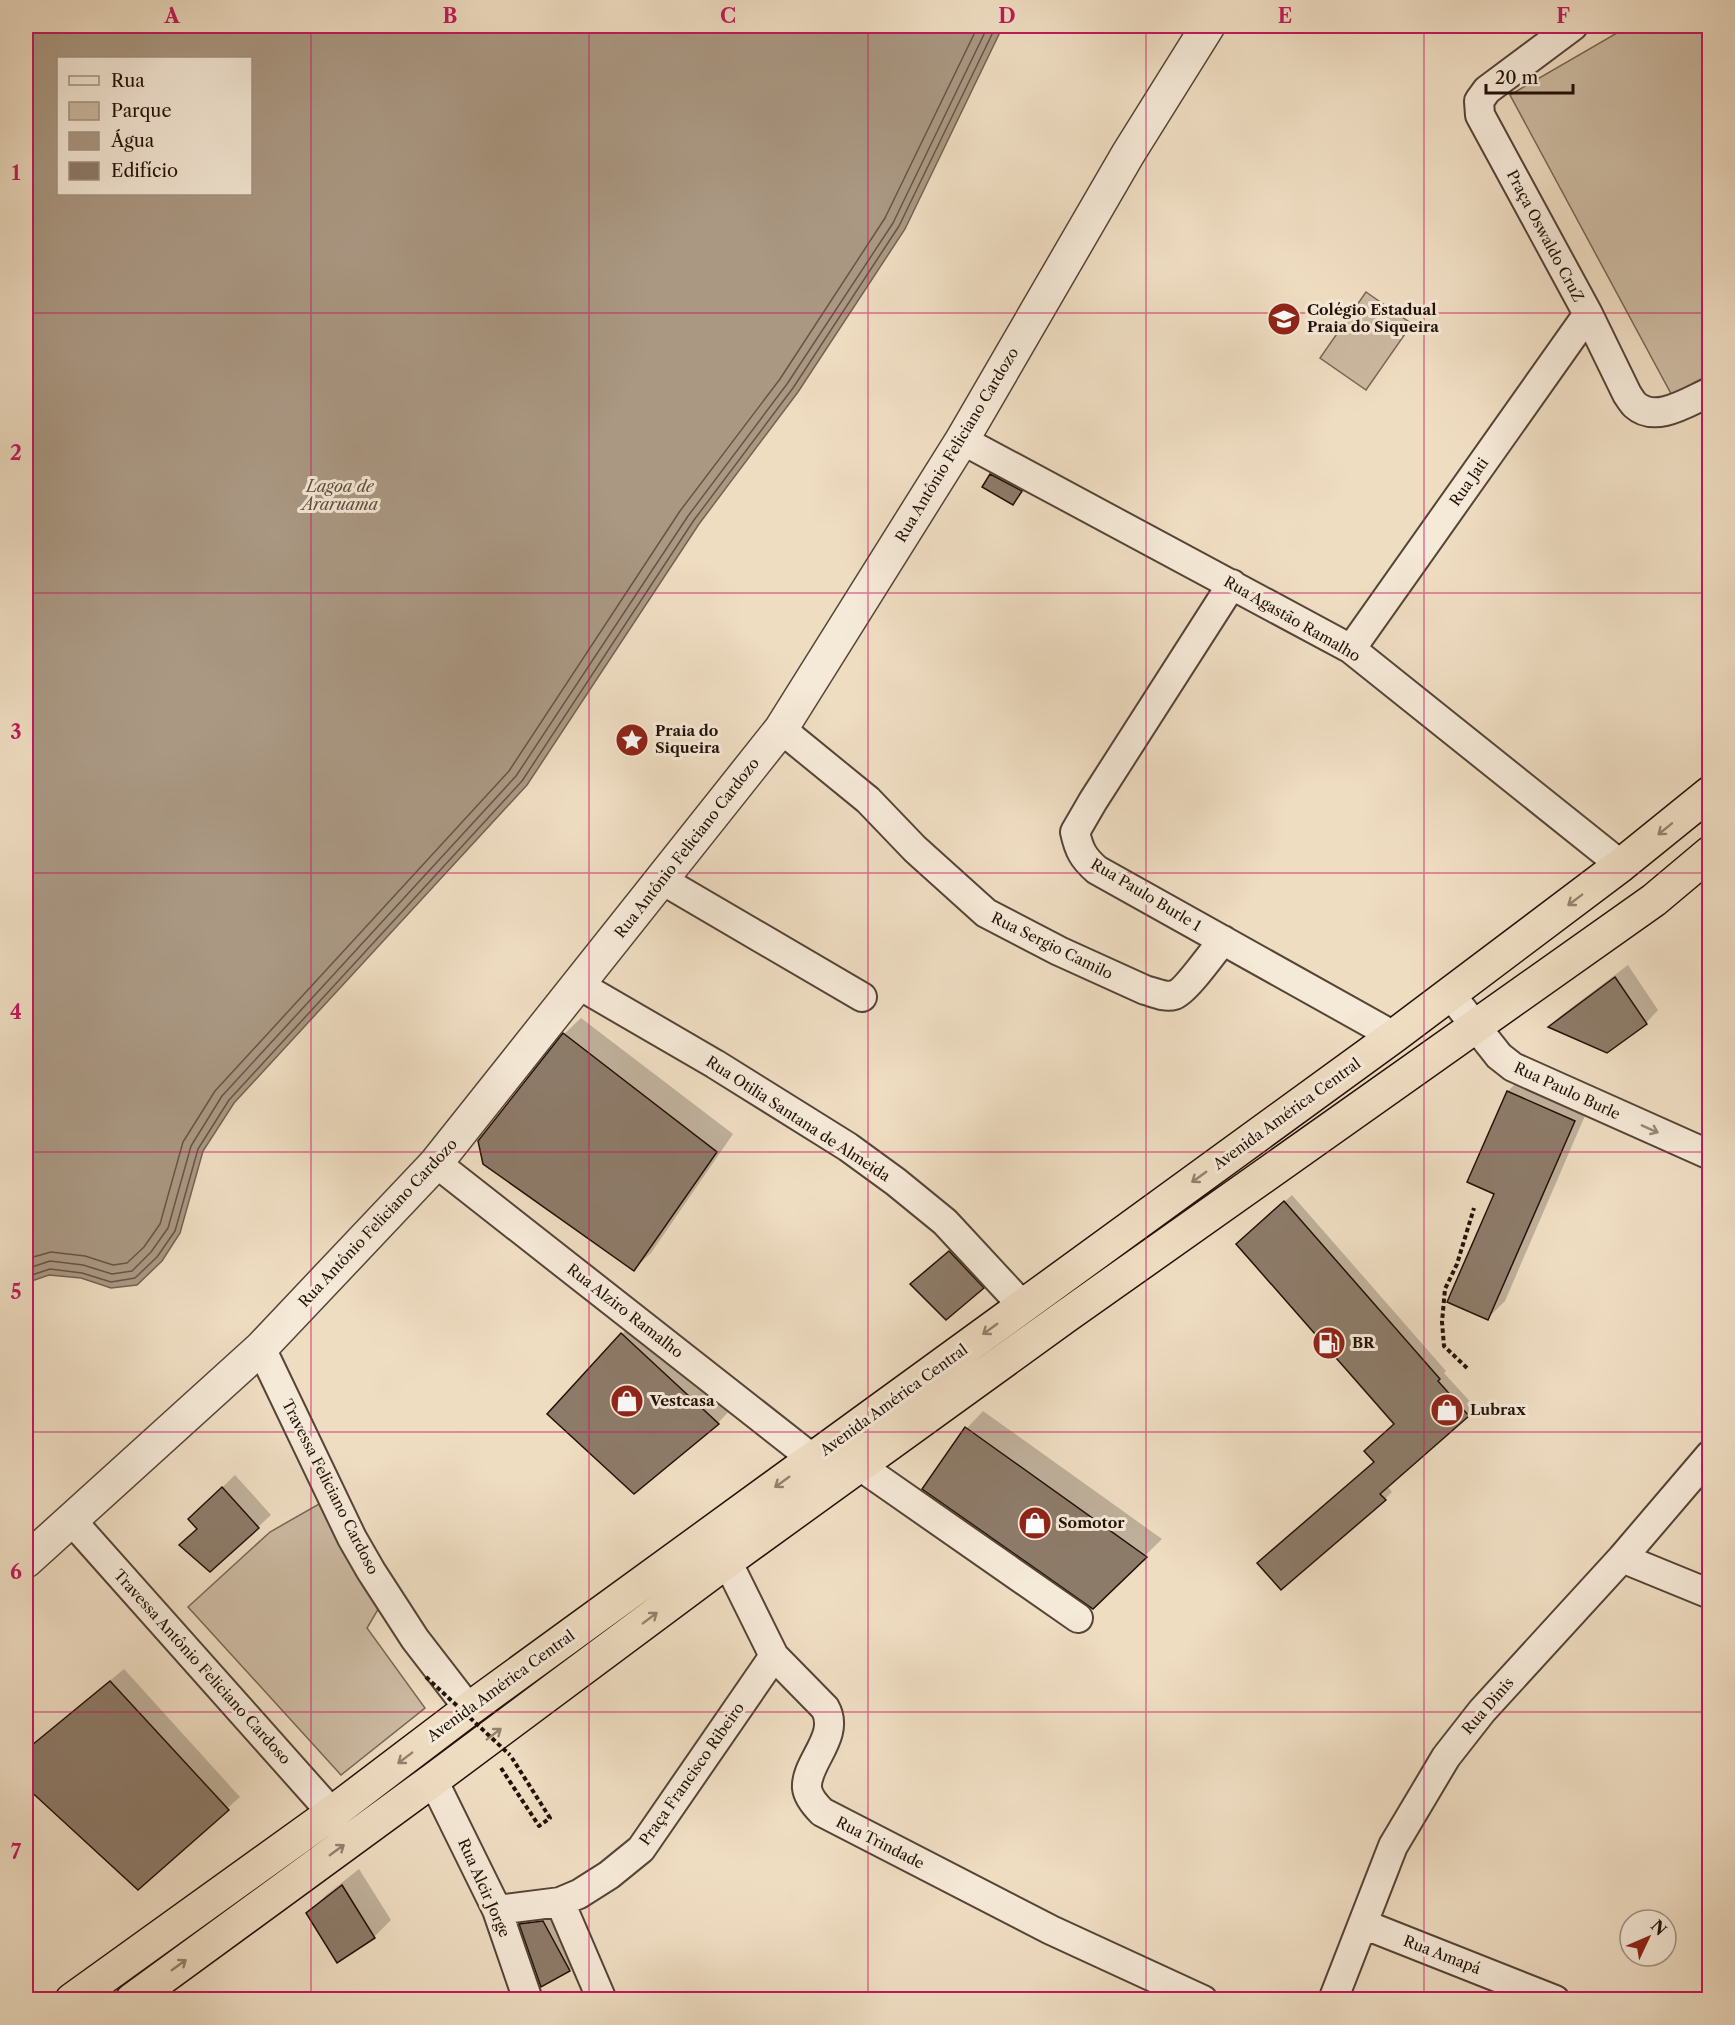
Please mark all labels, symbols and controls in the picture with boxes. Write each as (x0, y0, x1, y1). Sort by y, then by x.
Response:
text: A (163, 4, 180, 28)
text: B (443, 4, 458, 28)
text: C (720, 4, 736, 28)
text: D (998, 4, 1016, 28)
text: E (1278, 4, 1292, 28)
text: F (1556, 4, 1570, 28)
legend (57, 57, 252, 195)
scale bar (1486, 57, 1573, 95)
text: 20 m (1495, 67, 1539, 89)
text: Rua (111, 70, 145, 92)
text: Parque (111, 100, 172, 122)
text: Água (110, 129, 155, 152)
text: Edifício (111, 160, 178, 182)
text: 1 (12, 161, 21, 185)
street label: Praça Oswaldo CruZ (1503, 167, 1588, 305)
place label: Colégio Estadual Praia do Siqueira (1307, 300, 1439, 336)
school or university icon: Colégio Estadual Praia do Siqueira (1266, 301, 1302, 337)
street label: Rua Antônio Feliciano Cardozo (891, 344, 1022, 546)
text: 2 (10, 441, 22, 465)
street label: Rua Jati (1445, 453, 1492, 510)
water label: Lagoa de Araruama (299, 476, 378, 514)
street label: Rua Agastão Ramalho (1220, 572, 1364, 665)
text: 3 (10, 720, 22, 744)
place label: Praia do Siqueira (655, 721, 720, 757)
place icon: Praia do Siqueira (614, 722, 650, 758)
street label: Rua Antônio Feliciano Cardozo (610, 754, 763, 942)
one-way arrow (1658, 822, 1674, 835)
street label: Rua Paulo Burle 1 (1088, 854, 1206, 935)
one-way arrow (1567, 894, 1583, 906)
street label: Rua Sergio Camilo (988, 908, 1116, 983)
text: 4 (10, 1000, 22, 1024)
street label: Rua Otilia Santana de Almeida (702, 1052, 894, 1185)
street label: Avenida América Central (1208, 1053, 1365, 1174)
street label: Rua Paulo Burle (1511, 1058, 1623, 1124)
one-way arrow (1640, 1123, 1658, 1135)
street label: Rua Antônio Feliciano Cardozo (294, 1134, 461, 1311)
one-way arrow (1191, 1171, 1207, 1184)
street label: Rua Alziro Ramalho (563, 1259, 687, 1362)
text: 5 (10, 1280, 22, 1304)
one-way arrow (983, 1323, 999, 1335)
fuel station icon: BR (1311, 1325, 1347, 1361)
place label: BR (1352, 1333, 1376, 1352)
street label: Avenida América Central (815, 1339, 972, 1460)
shop icon: Vestcasa (609, 1383, 645, 1419)
place label: Vestcasa (649, 1391, 715, 1410)
shop icon: Lubrax (1429, 1392, 1465, 1428)
street label: Travessa Feliciano Cardoso (278, 1396, 383, 1578)
place label: Lubrax (1470, 1400, 1526, 1419)
one-way arrow (775, 1476, 791, 1488)
shop icon: Somotor (1017, 1505, 1053, 1541)
place label: Somotor (1058, 1513, 1125, 1532)
text: 6 (10, 1560, 22, 1584)
street label: Travessa Antônio Feliciano Cardoso (110, 1565, 295, 1768)
one-way arrow (642, 1612, 658, 1624)
street label: Avenida América Central (422, 1625, 579, 1746)
street label: Rua Dinis (1458, 1673, 1517, 1738)
street label: Praça Francisco Ribeiro (635, 1699, 748, 1849)
one-way arrow (485, 1728, 501, 1741)
one-way arrow (397, 1752, 413, 1764)
street label: Rua Trindade (833, 1812, 928, 1873)
street label: Rua Alcir Jorge (454, 1835, 515, 1940)
text: 7 (11, 1840, 22, 1864)
one-way arrow (328, 1844, 344, 1856)
north arrow (1618, 1908, 1678, 1968)
text: N (1647, 1916, 1671, 1940)
street label: Rua Amapá (1401, 1931, 1484, 1978)
one-way arrow (171, 1959, 187, 1971)

